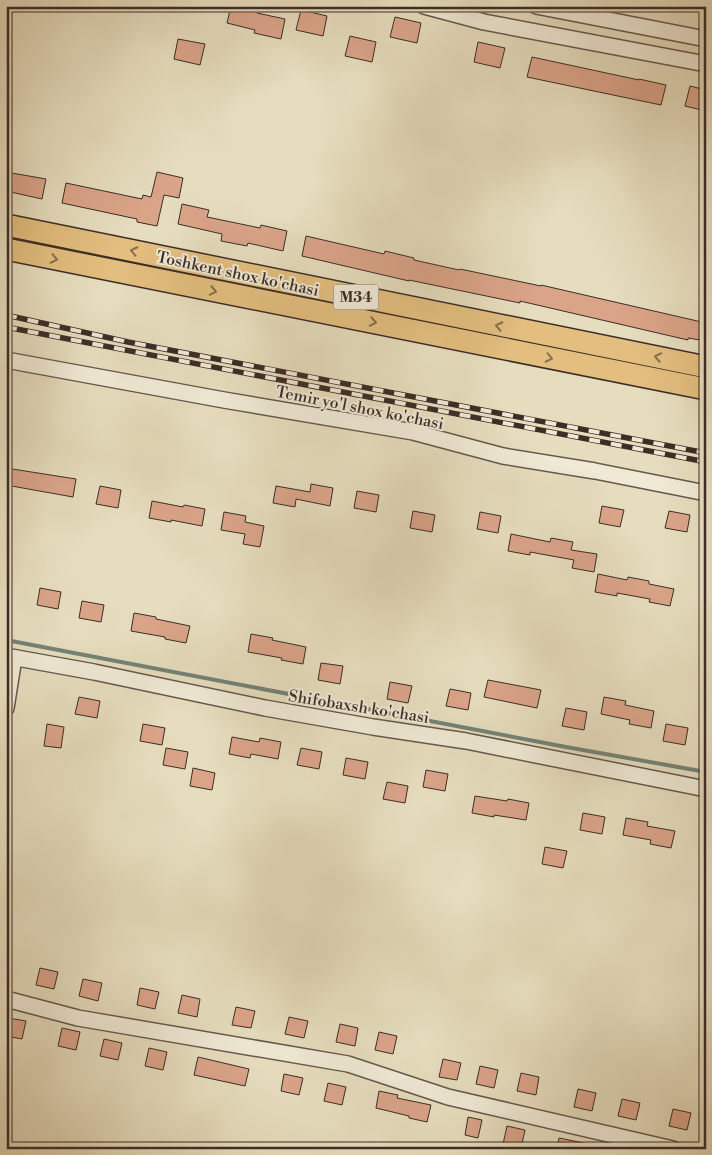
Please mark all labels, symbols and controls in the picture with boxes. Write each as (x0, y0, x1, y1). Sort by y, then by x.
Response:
one-way arrow (129, 247, 138, 257)
street label: Toshkent shox ko'chasi (155, 247, 321, 301)
one-way arrow (50, 254, 58, 264)
road number: M34 (334, 284, 378, 310)
one-way arrow (209, 285, 218, 295)
one-way arrow (368, 316, 377, 327)
one-way arrow (494, 321, 503, 331)
one-way arrow (545, 352, 554, 363)
one-way arrow (654, 353, 662, 363)
street label: Temir yo'l shox ko'chasi (274, 382, 445, 434)
street label: Shifobaxsh ko'chasi (287, 686, 431, 728)

